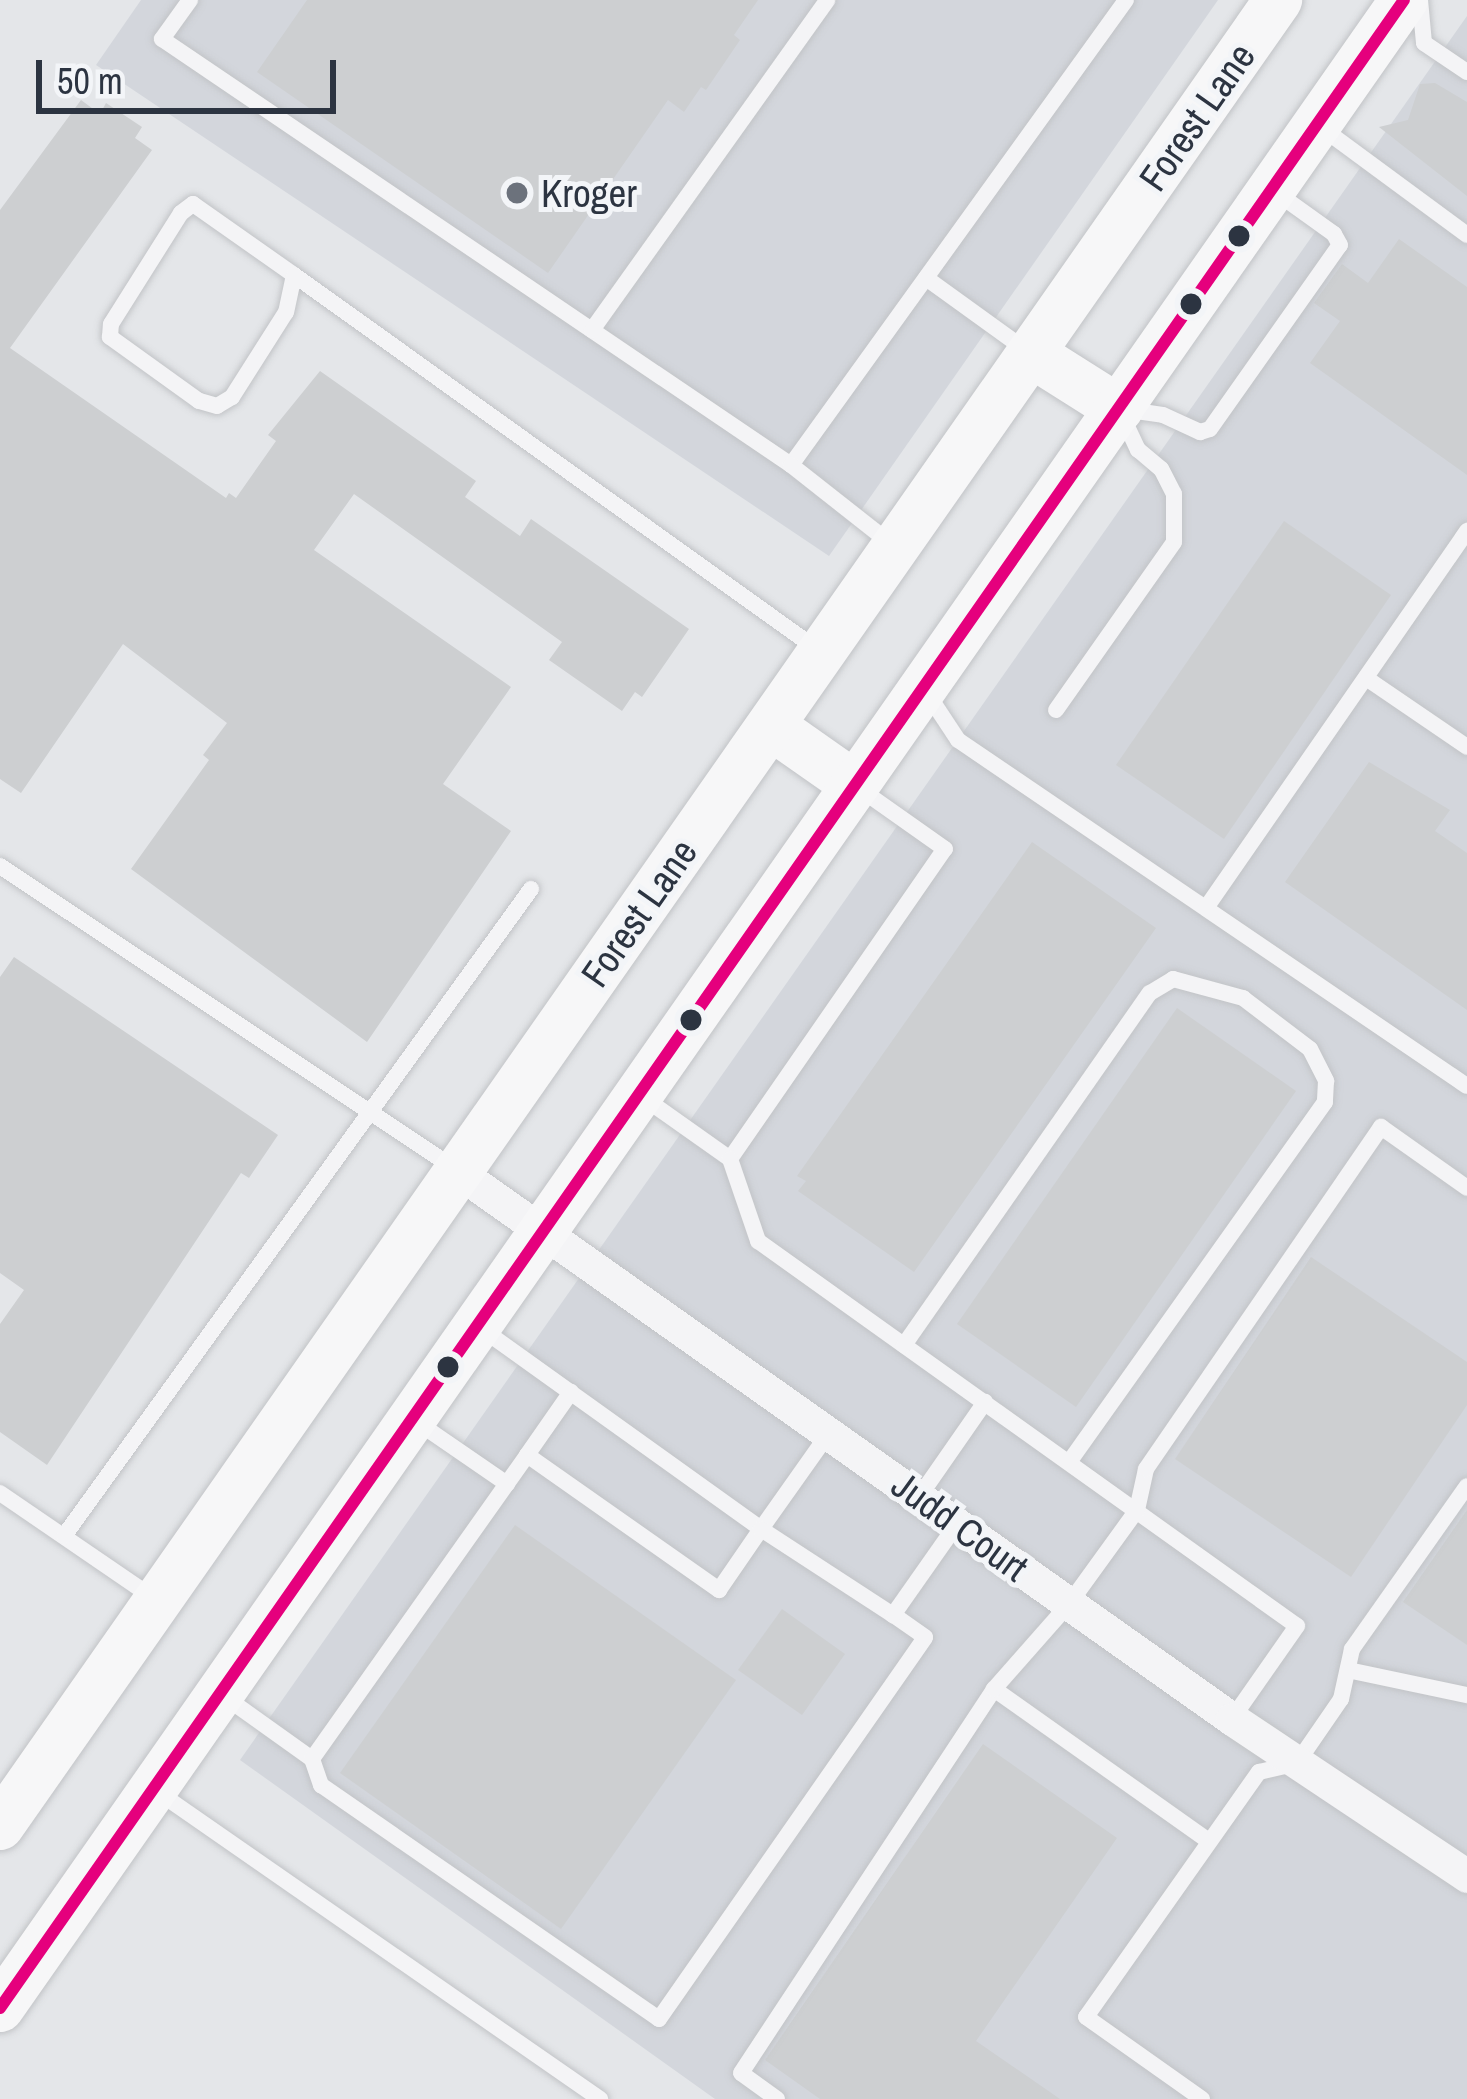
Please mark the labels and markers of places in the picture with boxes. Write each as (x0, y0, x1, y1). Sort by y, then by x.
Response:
place label: Kroger (541, 170, 637, 216)
marker: Kroger (504, 180, 530, 206)
unlabelled marker (1228, 225, 1250, 247)
unlabelled marker (1180, 293, 1202, 315)
unlabelled marker (680, 1009, 702, 1031)
unlabelled marker (437, 1356, 459, 1378)

